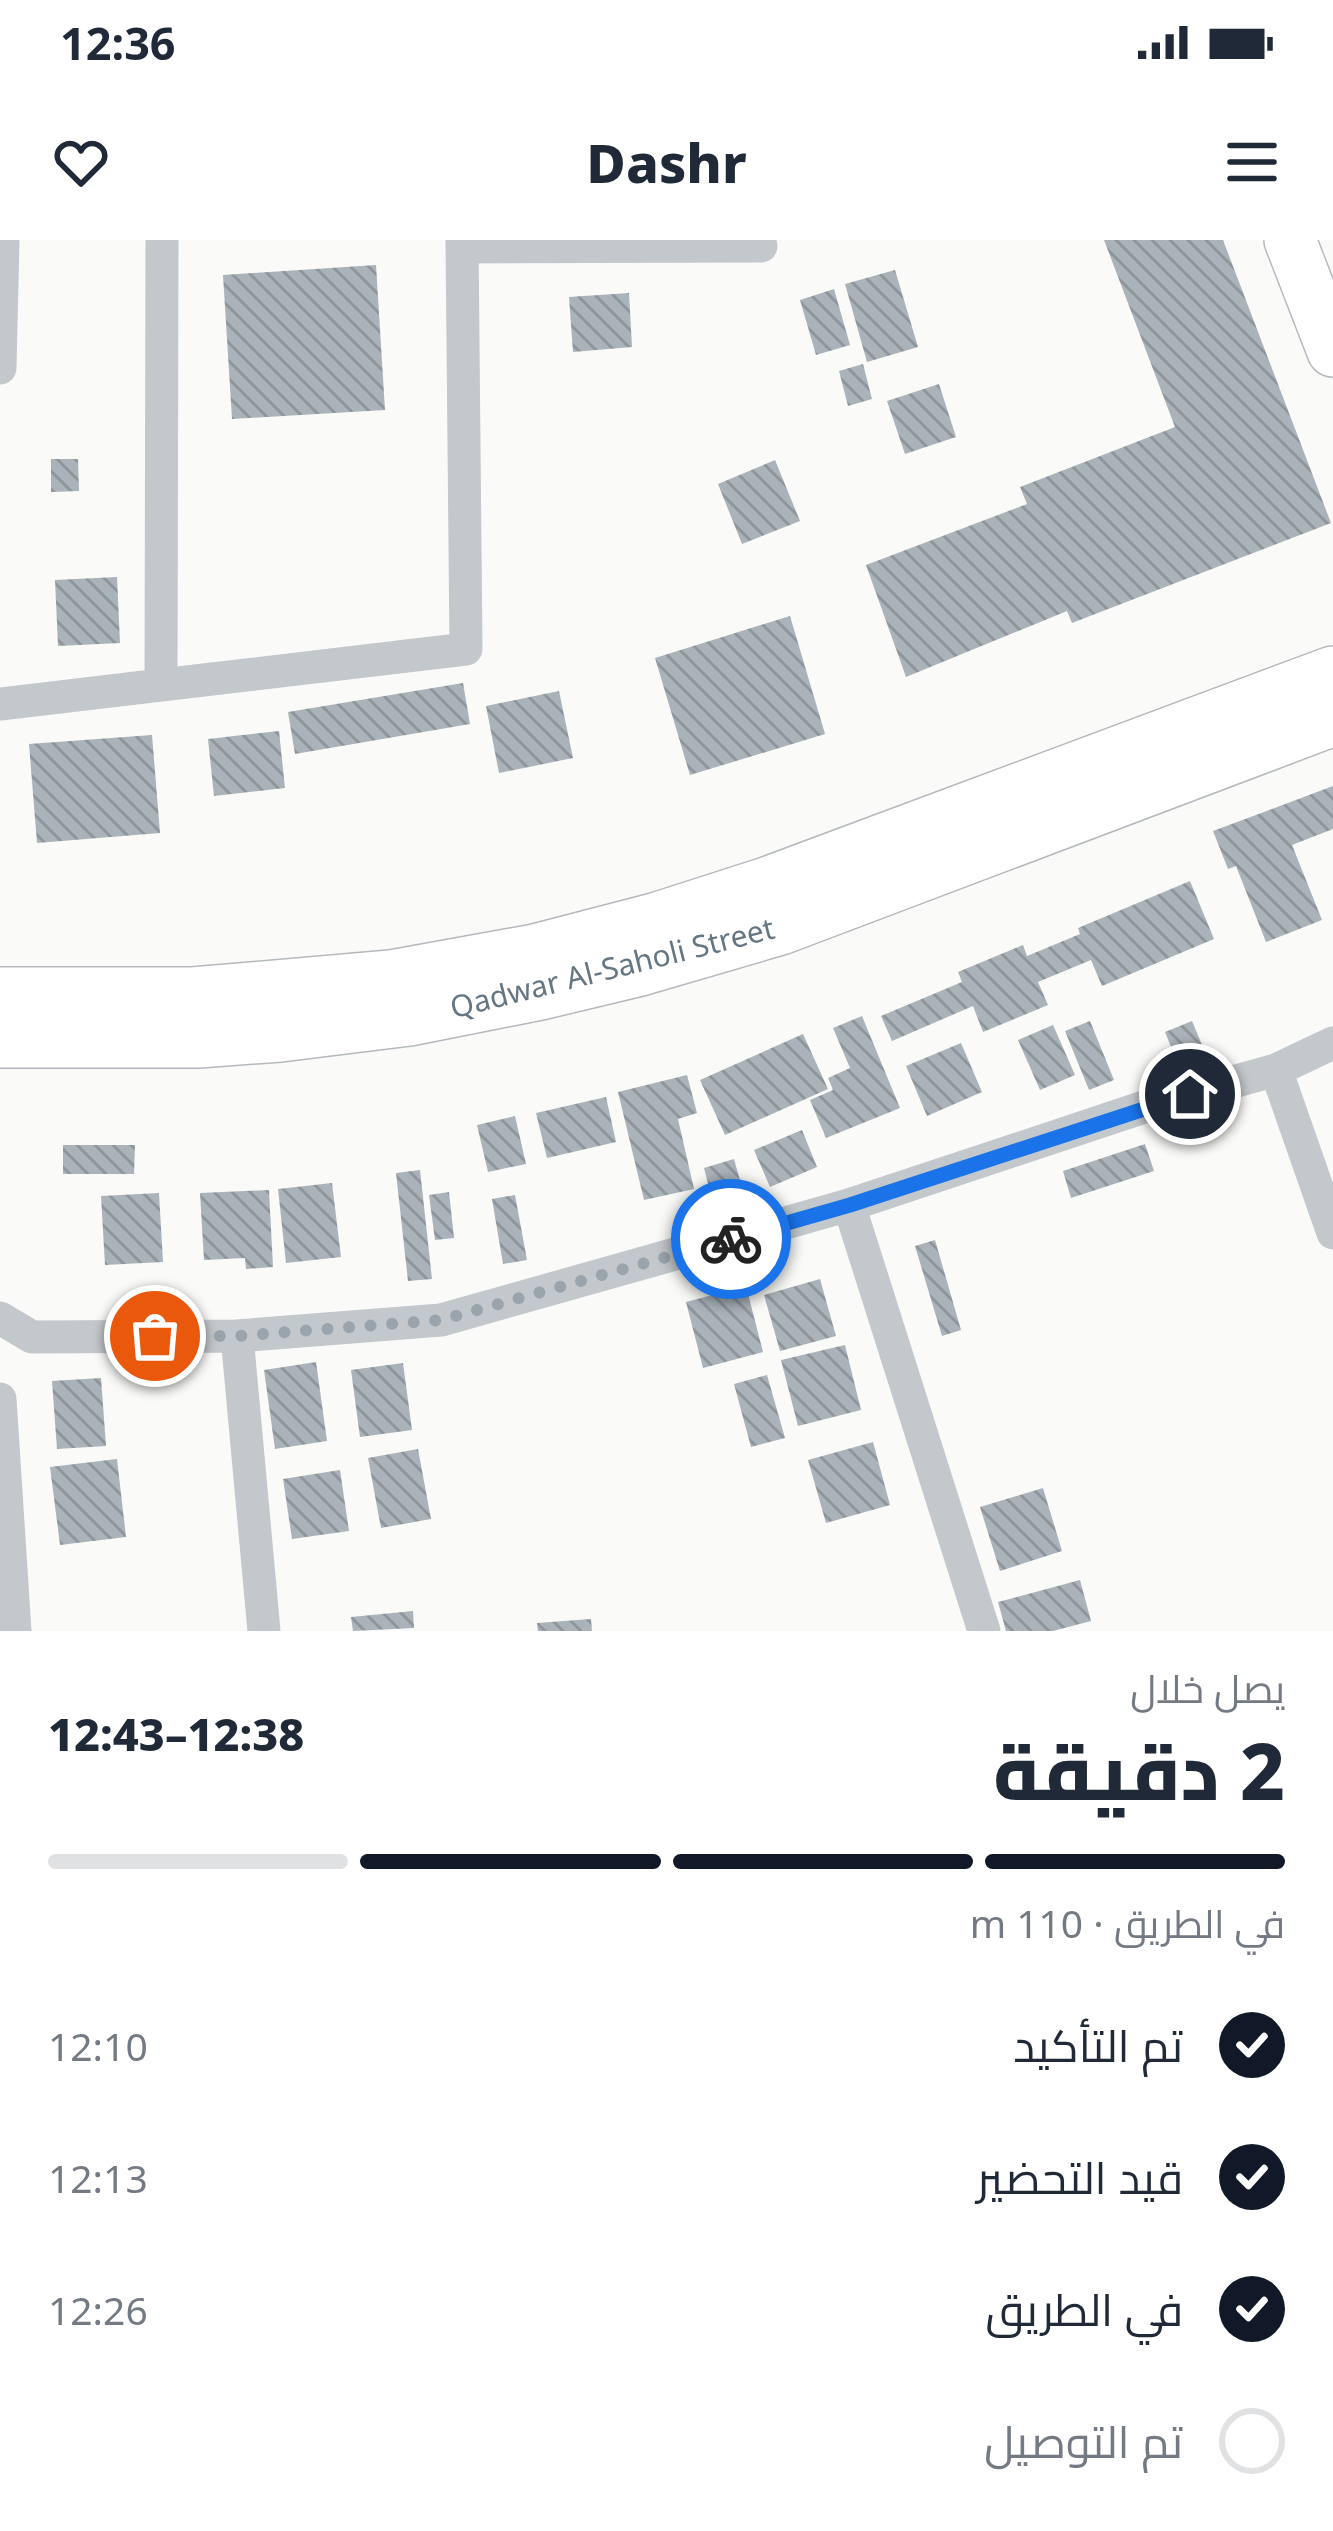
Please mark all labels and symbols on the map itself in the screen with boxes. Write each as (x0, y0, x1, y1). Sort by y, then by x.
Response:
street label: Qadwar Al-Saholi Street (446, 907, 779, 1027)
pin (1139, 1043, 1241, 1145)
courier (671, 1179, 791, 1299)
pin (104, 1285, 206, 1387)

